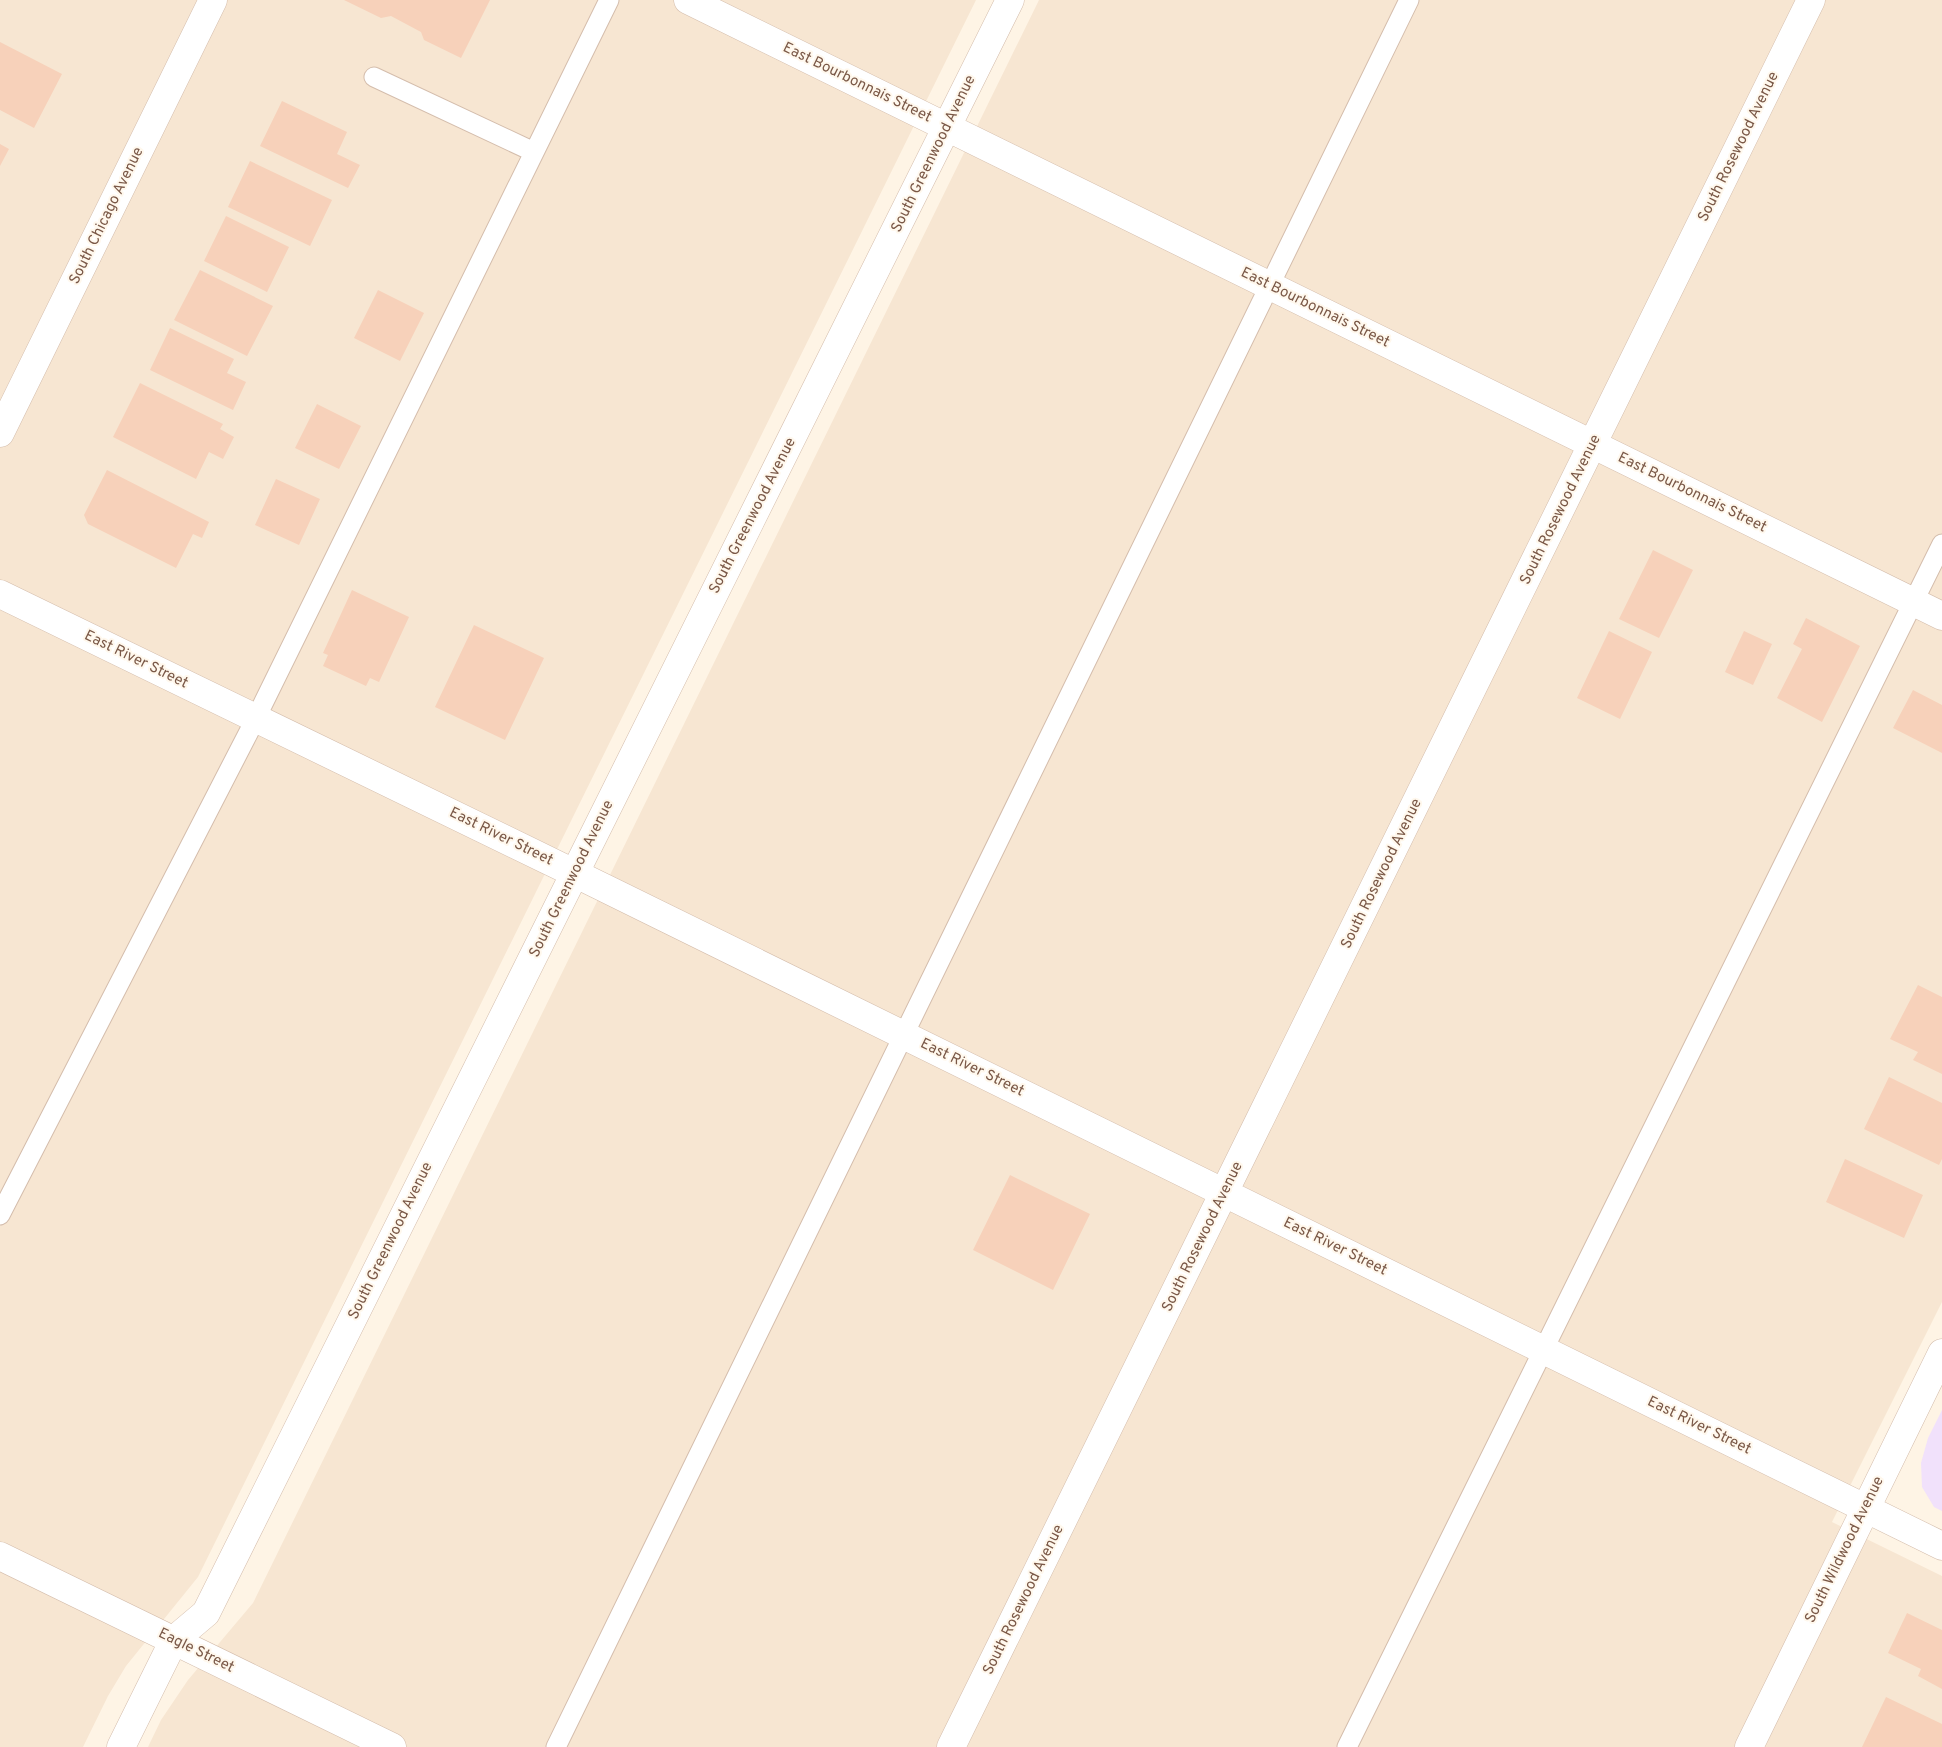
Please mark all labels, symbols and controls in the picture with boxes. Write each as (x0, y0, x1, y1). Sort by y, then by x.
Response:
street label: East Bourbonnais Street (779, 39, 935, 127)
street label: South Rosewood Avenue (1694, 69, 1784, 225)
street label: South Greenwood Avenue (888, 72, 980, 236)
street label: South Chicago Avenue (66, 144, 148, 288)
street label: East Bourbonnais Street (1237, 264, 1393, 352)
street label: South Rosewood Avenue (1516, 432, 1606, 588)
street label: South Greenwood Avenue (705, 435, 801, 597)
street label: East Bourbonnais Street (1614, 449, 1770, 537)
street label: East River Street (81, 627, 191, 693)
street label: South Rosewood Avenue (1337, 796, 1427, 952)
street label: South Greenwood Avenue (526, 797, 618, 961)
street label: East River Street (446, 804, 556, 870)
street label: East River Street (917, 1035, 1027, 1101)
street label: South Greenwood Avenue (345, 1159, 437, 1323)
street label: South Rosewood Avenue (1158, 1159, 1248, 1315)
street label: East River Street (1280, 1214, 1390, 1280)
street label: East River Street (1644, 1393, 1754, 1459)
street label: South Wildwood Avenue (1801, 1474, 1889, 1626)
street label: South Rosewood Avenue (979, 1522, 1069, 1678)
street label: Eagle Street (155, 1624, 237, 1678)

